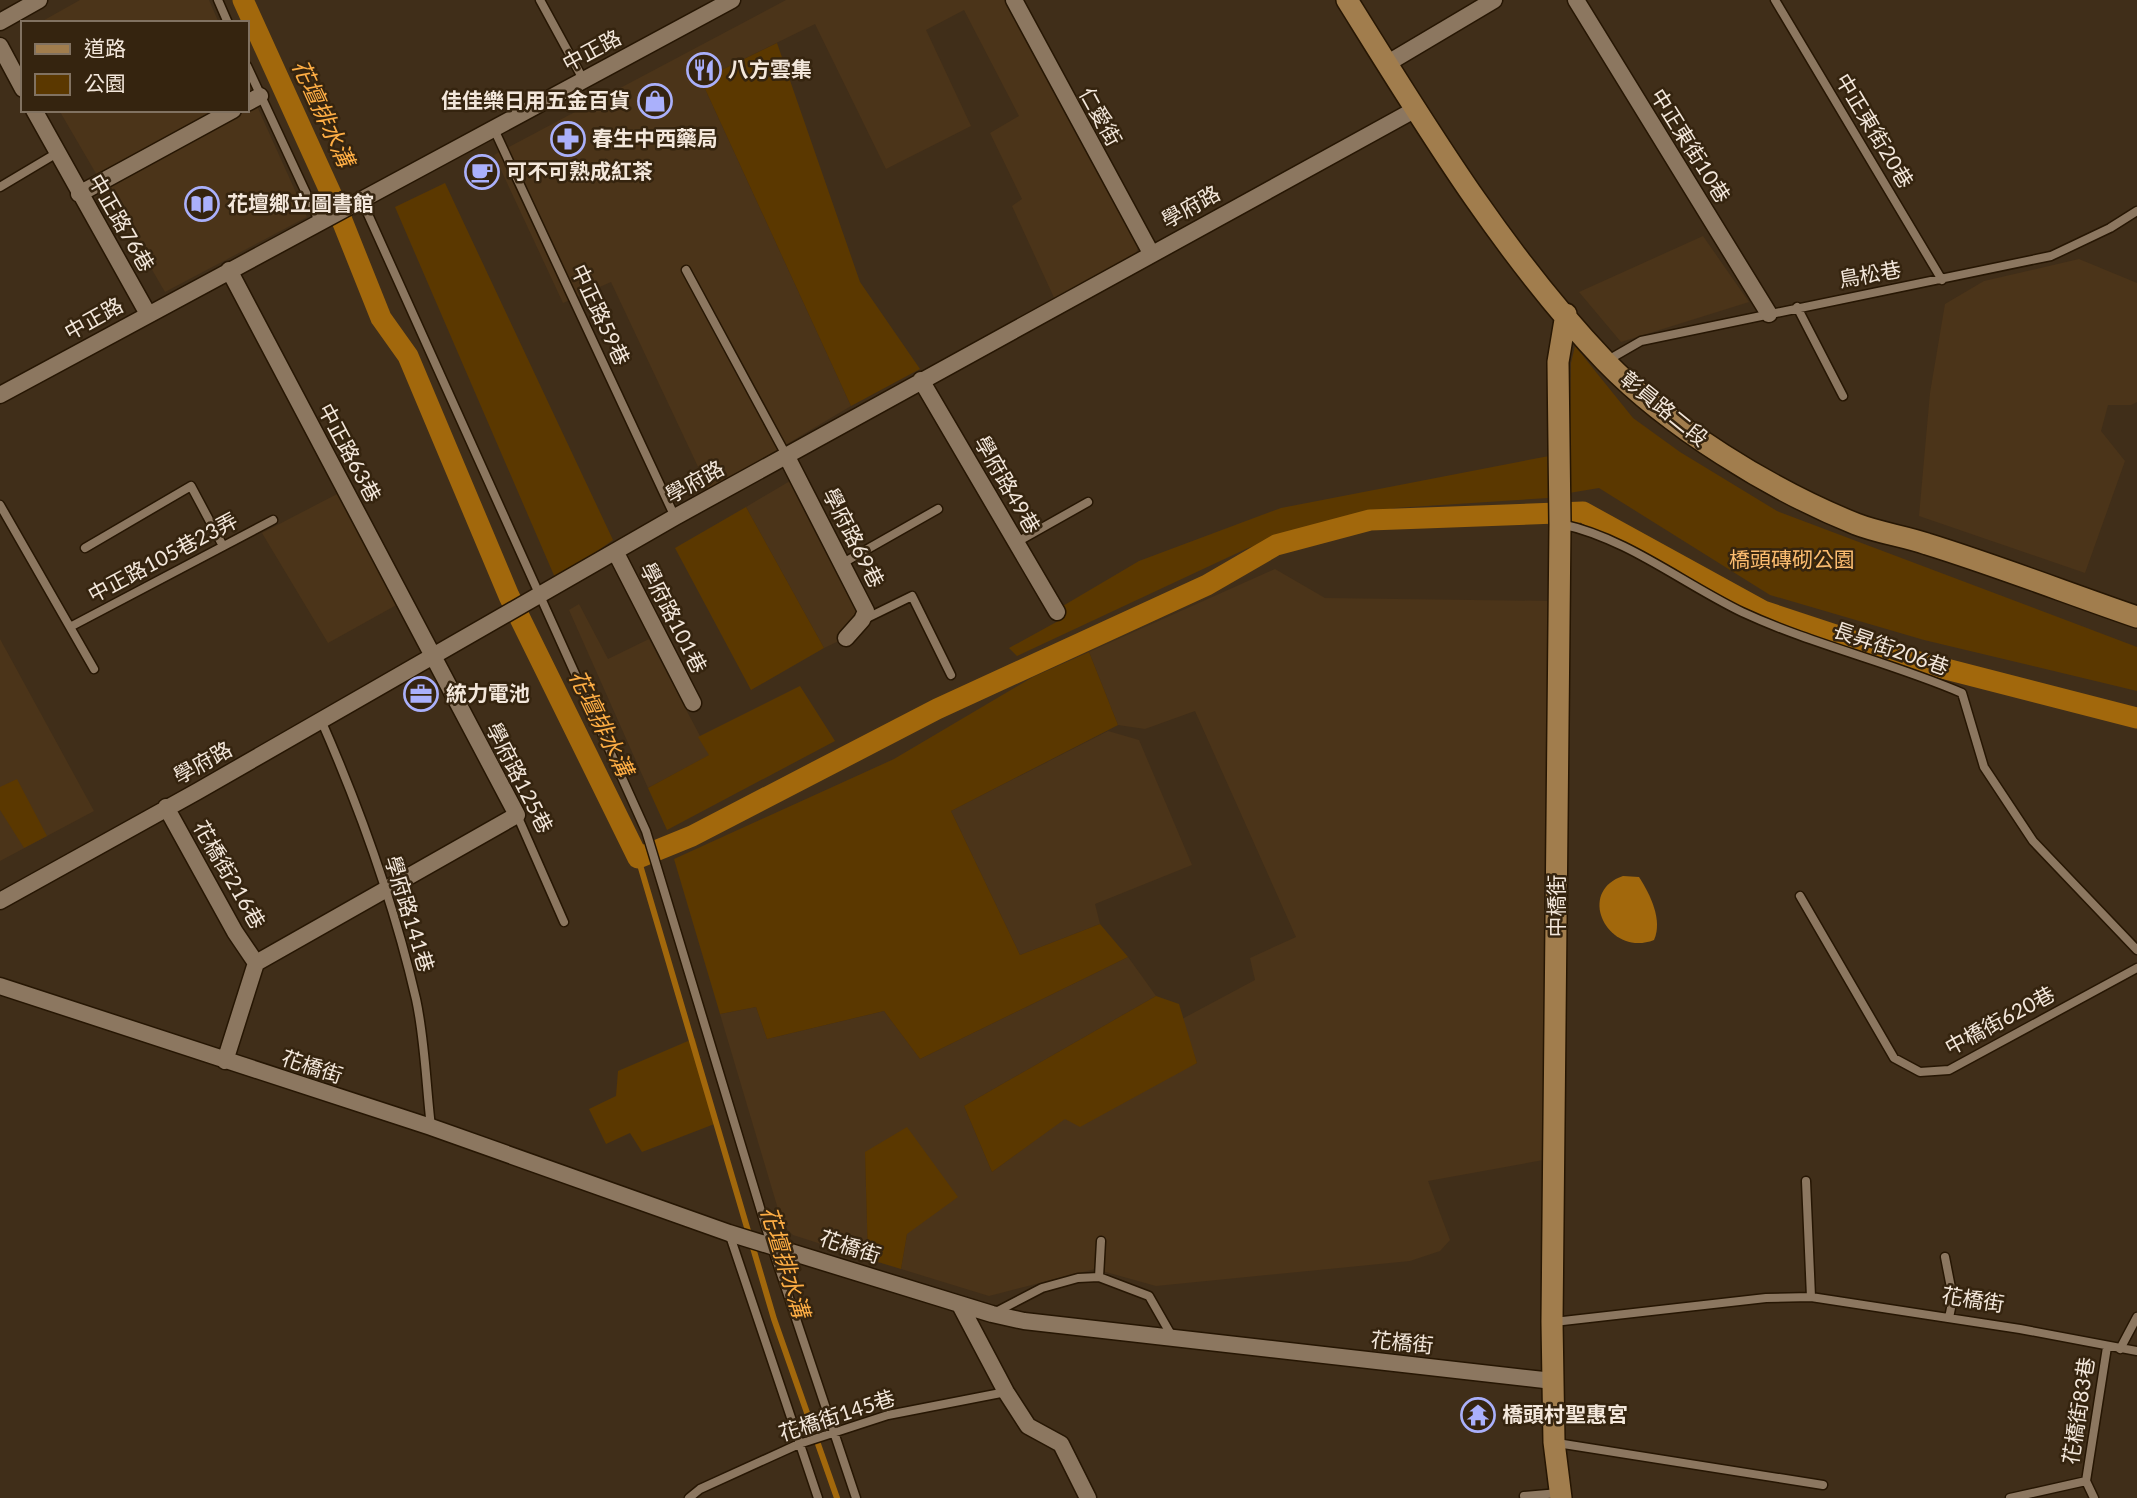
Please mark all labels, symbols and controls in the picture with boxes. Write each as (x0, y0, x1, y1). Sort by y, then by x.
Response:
legend (21, 21, 248, 112)
street label: 中正路 (558, 24, 625, 76)
text: 道路 (84, 35, 126, 60)
restaurant icon: 八方雲集 (685, 51, 723, 89)
water label: 花壇排水溝 (287, 55, 362, 173)
place label: 八方雲集 (728, 56, 812, 81)
street label: 中正東街20巷 (1831, 68, 1919, 192)
text: 公園 (84, 70, 126, 95)
shop icon: 佳佳樂日用五金百貨 (636, 82, 674, 120)
street label: 仁愛街 (1075, 83, 1128, 150)
street label: 中正東街10巷 (1646, 84, 1736, 207)
place label: 佳佳樂日用五金百貨 (441, 87, 630, 112)
pharmacy icon: 春生中西藥局 (549, 120, 587, 158)
place label: 春生中西藥局 (592, 125, 718, 150)
cafe icon: 可不可熟成紅茶 (463, 153, 501, 191)
place label: 可不可熟成紅茶 (506, 158, 653, 183)
street label: 中正路76巷 (84, 169, 160, 275)
street label: 學府路 (1157, 179, 1224, 232)
library icon: 花壇鄉立圖書館 (183, 185, 221, 223)
place label: 花壇鄉立圖書館 (227, 190, 374, 215)
street label: 鳥松巷 (1837, 256, 1903, 291)
street label: 中正路59巷 (567, 260, 636, 369)
street label: 中正路 (60, 291, 127, 344)
street label: 彰員路二段 (1616, 365, 1714, 451)
street label: 中正路63巷 (314, 399, 387, 506)
street label: 學府路49巷 (970, 431, 1046, 537)
street label: 學府路 (661, 454, 728, 507)
street label: 學府路69巷 (819, 483, 890, 591)
street label: 中正路105巷23弄 (83, 507, 241, 607)
park label: 橋頭磚砌公園 (1729, 546, 1855, 571)
street label: 學府路101巷 (636, 558, 713, 677)
street label: 長昇街206巷 (1830, 616, 1953, 679)
water label: 花壇排水溝 (564, 665, 641, 783)
office icon: 統力電池 (402, 675, 440, 713)
place label: 統力電池 (446, 680, 530, 705)
street label: 學府路125巷 (482, 718, 559, 837)
street label: 學府路 (169, 735, 236, 788)
street label: 花橋街216巷 (189, 816, 271, 933)
street label: 學府路141巷 (381, 852, 440, 975)
street label: 中橋街 (1543, 875, 1568, 938)
street label: 中橋街620巷 (1940, 980, 2058, 1059)
street label: 花橋街 (279, 1044, 346, 1087)
water label: 花壇排水溝 (756, 1203, 817, 1324)
street label: 花橋街 (817, 1224, 884, 1267)
street label: 花橋街 (1940, 1281, 2006, 1316)
street label: 花橋街 (1370, 1326, 1435, 1357)
street label: 花橋街83巷 (2057, 1355, 2098, 1466)
street label: 花橋街145巷 (775, 1384, 898, 1445)
temple icon: 橋頭村聖惠宮 (1459, 1396, 1497, 1434)
place label: 橋頭村聖惠宮 (1502, 1401, 1628, 1426)

